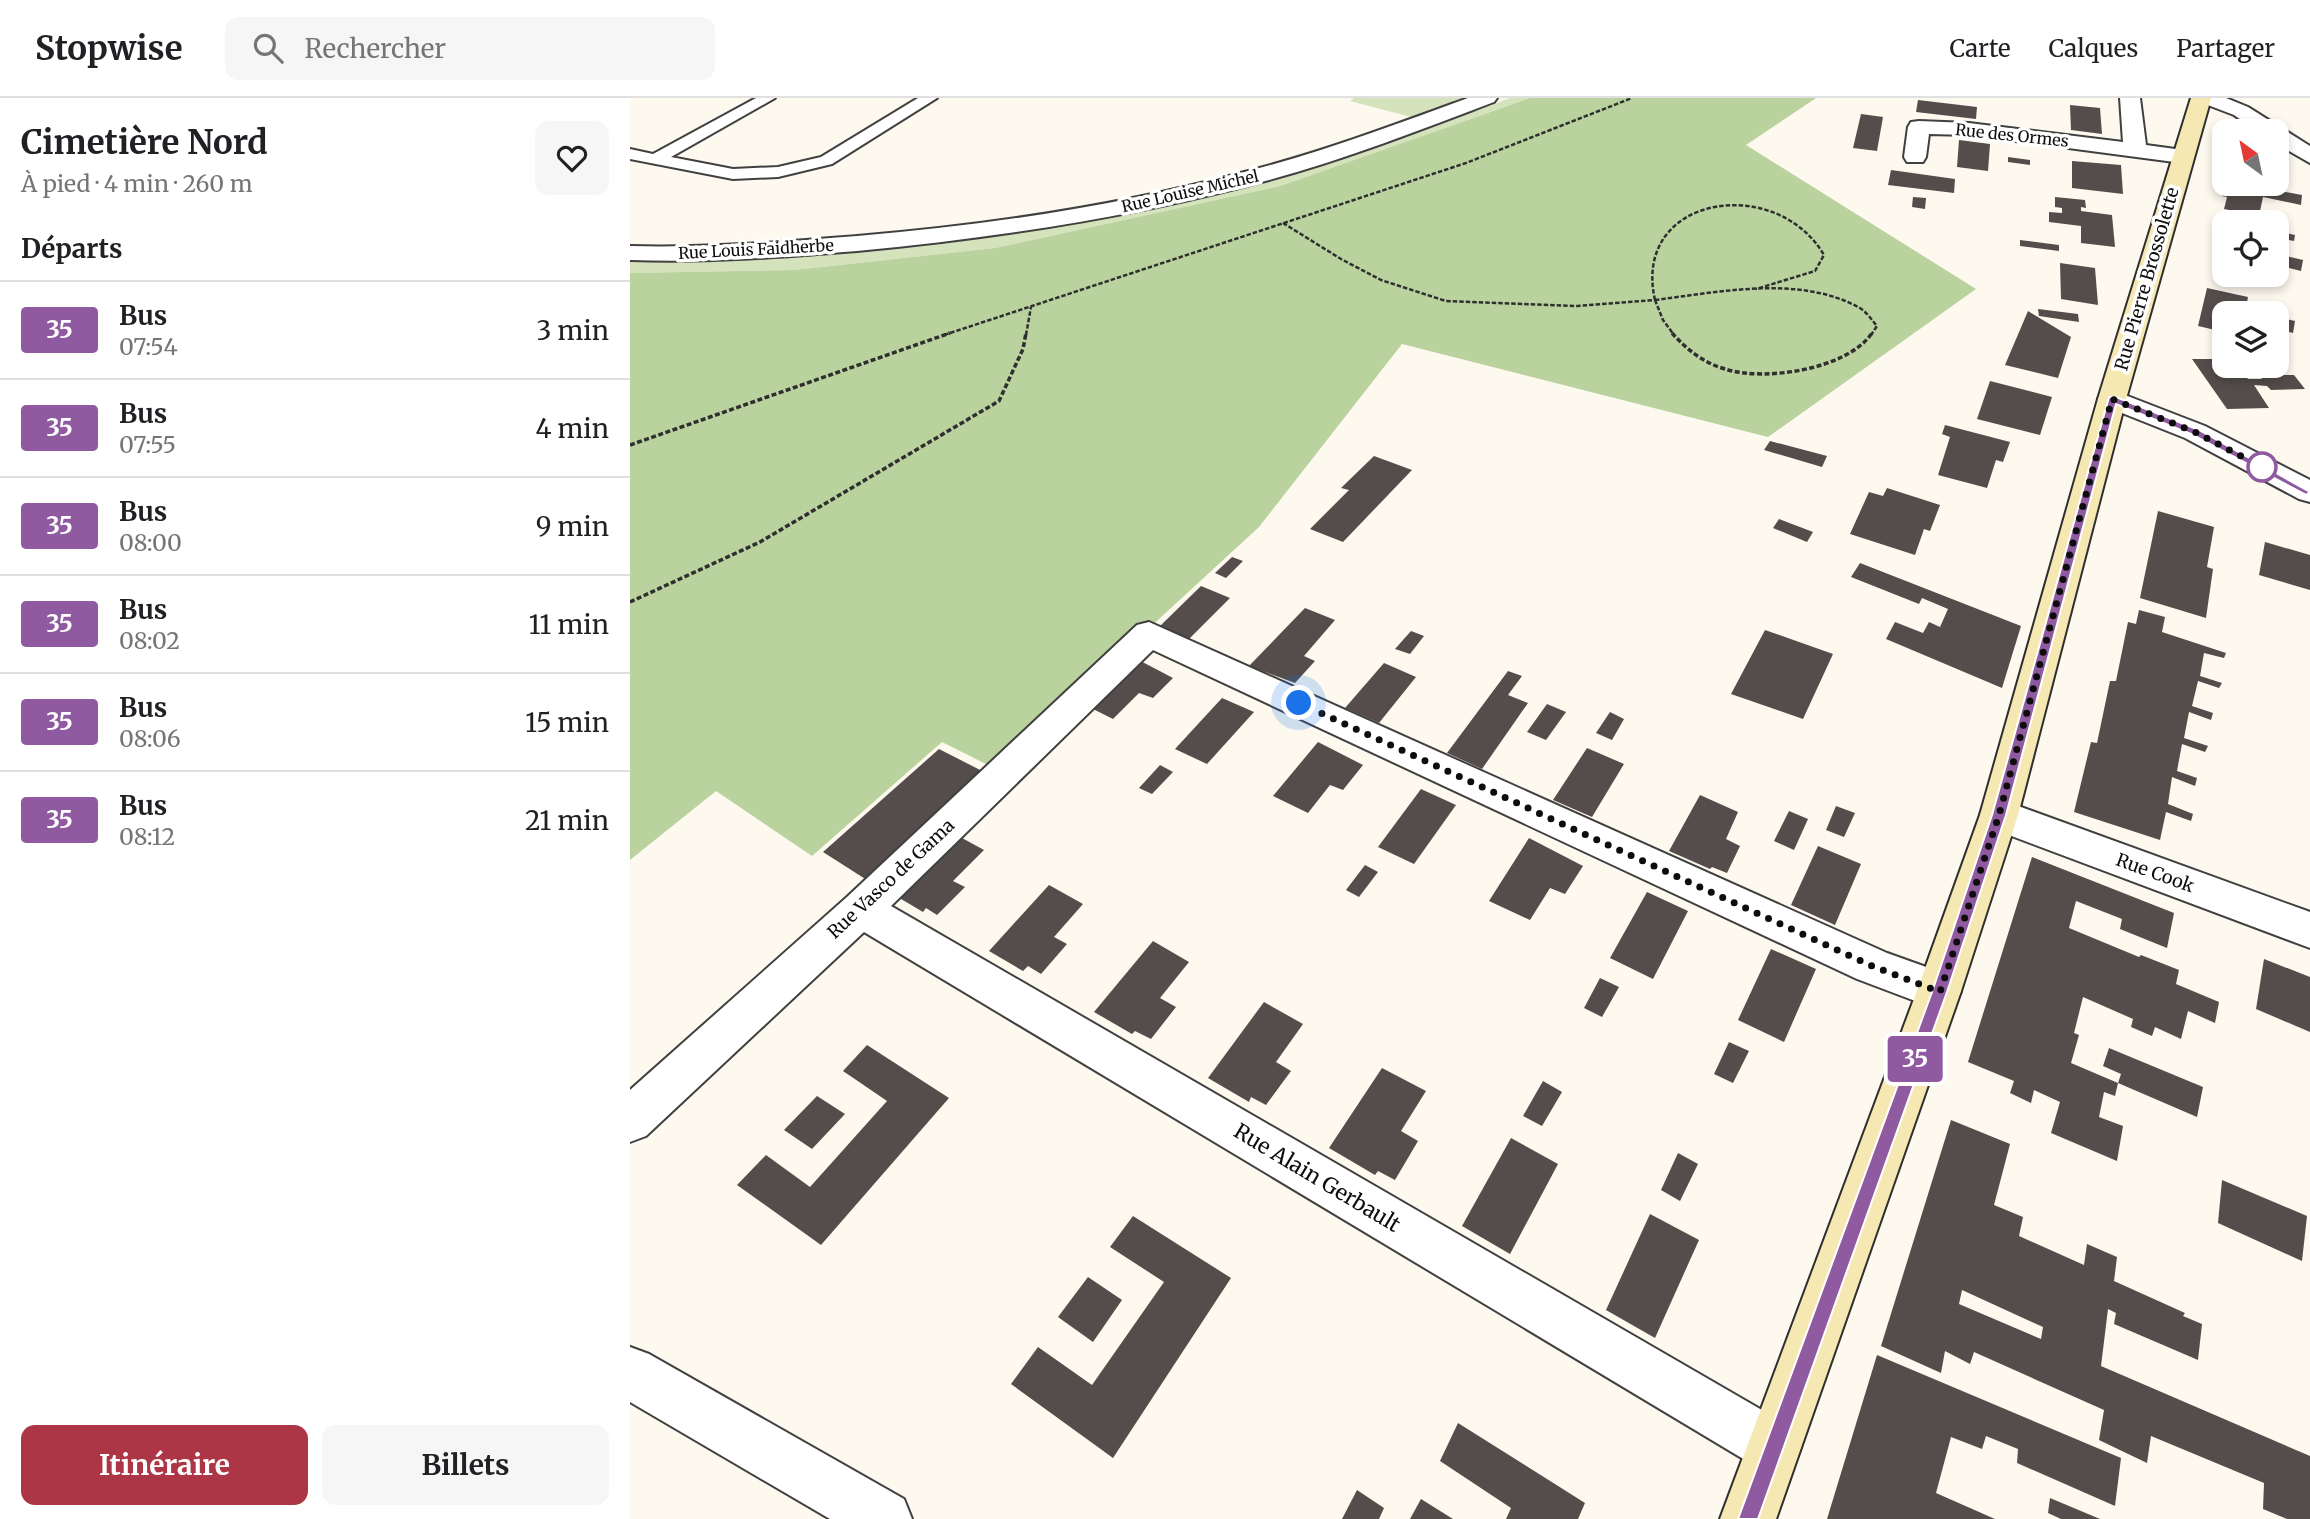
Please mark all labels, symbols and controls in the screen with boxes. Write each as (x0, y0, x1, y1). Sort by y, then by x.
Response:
search box (225, 17, 715, 80)
text: Stopwise (35, 28, 183, 69)
icon: search (249, 29, 287, 67)
text: Rechercher (305, 32, 446, 65)
text: Carte (1949, 33, 2010, 64)
text: Calques (2048, 33, 2138, 64)
text: Partager (2176, 33, 2275, 64)
street label: Rue des Ormes (1954, 119, 2070, 151)
north arrow (2212, 119, 2289, 196)
map controls (2212, 119, 2289, 378)
button: heart (535, 121, 609, 195)
text: Cimetière Nord (21, 122, 268, 163)
street label: Rue Louise Michel (1119, 165, 1261, 217)
text: À pied · 4 min · 260 m (21, 169, 252, 198)
street label: Rue Pierre Brossolette (2109, 185, 2184, 373)
button: locate (2212, 210, 2289, 287)
text: Départs (21, 232, 122, 265)
street label: Rue Louis Faidherbe (678, 235, 834, 263)
text: Bus (119, 299, 167, 332)
button: layers (2212, 301, 2289, 378)
text: 35 (46, 314, 73, 345)
text: 3 min (537, 314, 609, 347)
text: 07:54 (119, 332, 178, 361)
text: Bus (119, 397, 167, 430)
text: 35 (46, 412, 73, 443)
text: 4 min (535, 412, 609, 445)
text: 07:55 (119, 430, 176, 459)
unlabelled marker (2247, 452, 2277, 482)
text: Bus (119, 495, 167, 528)
text: 35 (46, 510, 73, 541)
text: 9 min (536, 510, 609, 543)
text: 08:00 (119, 528, 182, 557)
text: Bus (119, 593, 167, 626)
text: 35 (46, 608, 73, 639)
text: 11 min (529, 608, 609, 641)
text: 08:02 (119, 626, 180, 655)
your location (1281, 685, 1316, 720)
text: Bus (119, 691, 167, 724)
text: 35 (46, 706, 73, 737)
text: 15 min (525, 706, 609, 739)
text: 08:06 (119, 724, 181, 753)
text: Bus (119, 789, 167, 822)
text: 35 (46, 804, 73, 835)
text: 21 min (525, 804, 609, 837)
street label: Rue Vasco de Gama (822, 814, 959, 943)
text: 08:12 (119, 822, 175, 851)
street label: Rue Cook (2113, 848, 2198, 897)
line badge: 35 (1884, 1036, 1946, 1082)
text: 35 (1902, 1043, 1928, 1074)
street label: Rue Alain Gerbault (1229, 1117, 1405, 1238)
button: Itinéraire (21, 1425, 308, 1505)
button: Billets (322, 1425, 609, 1505)

